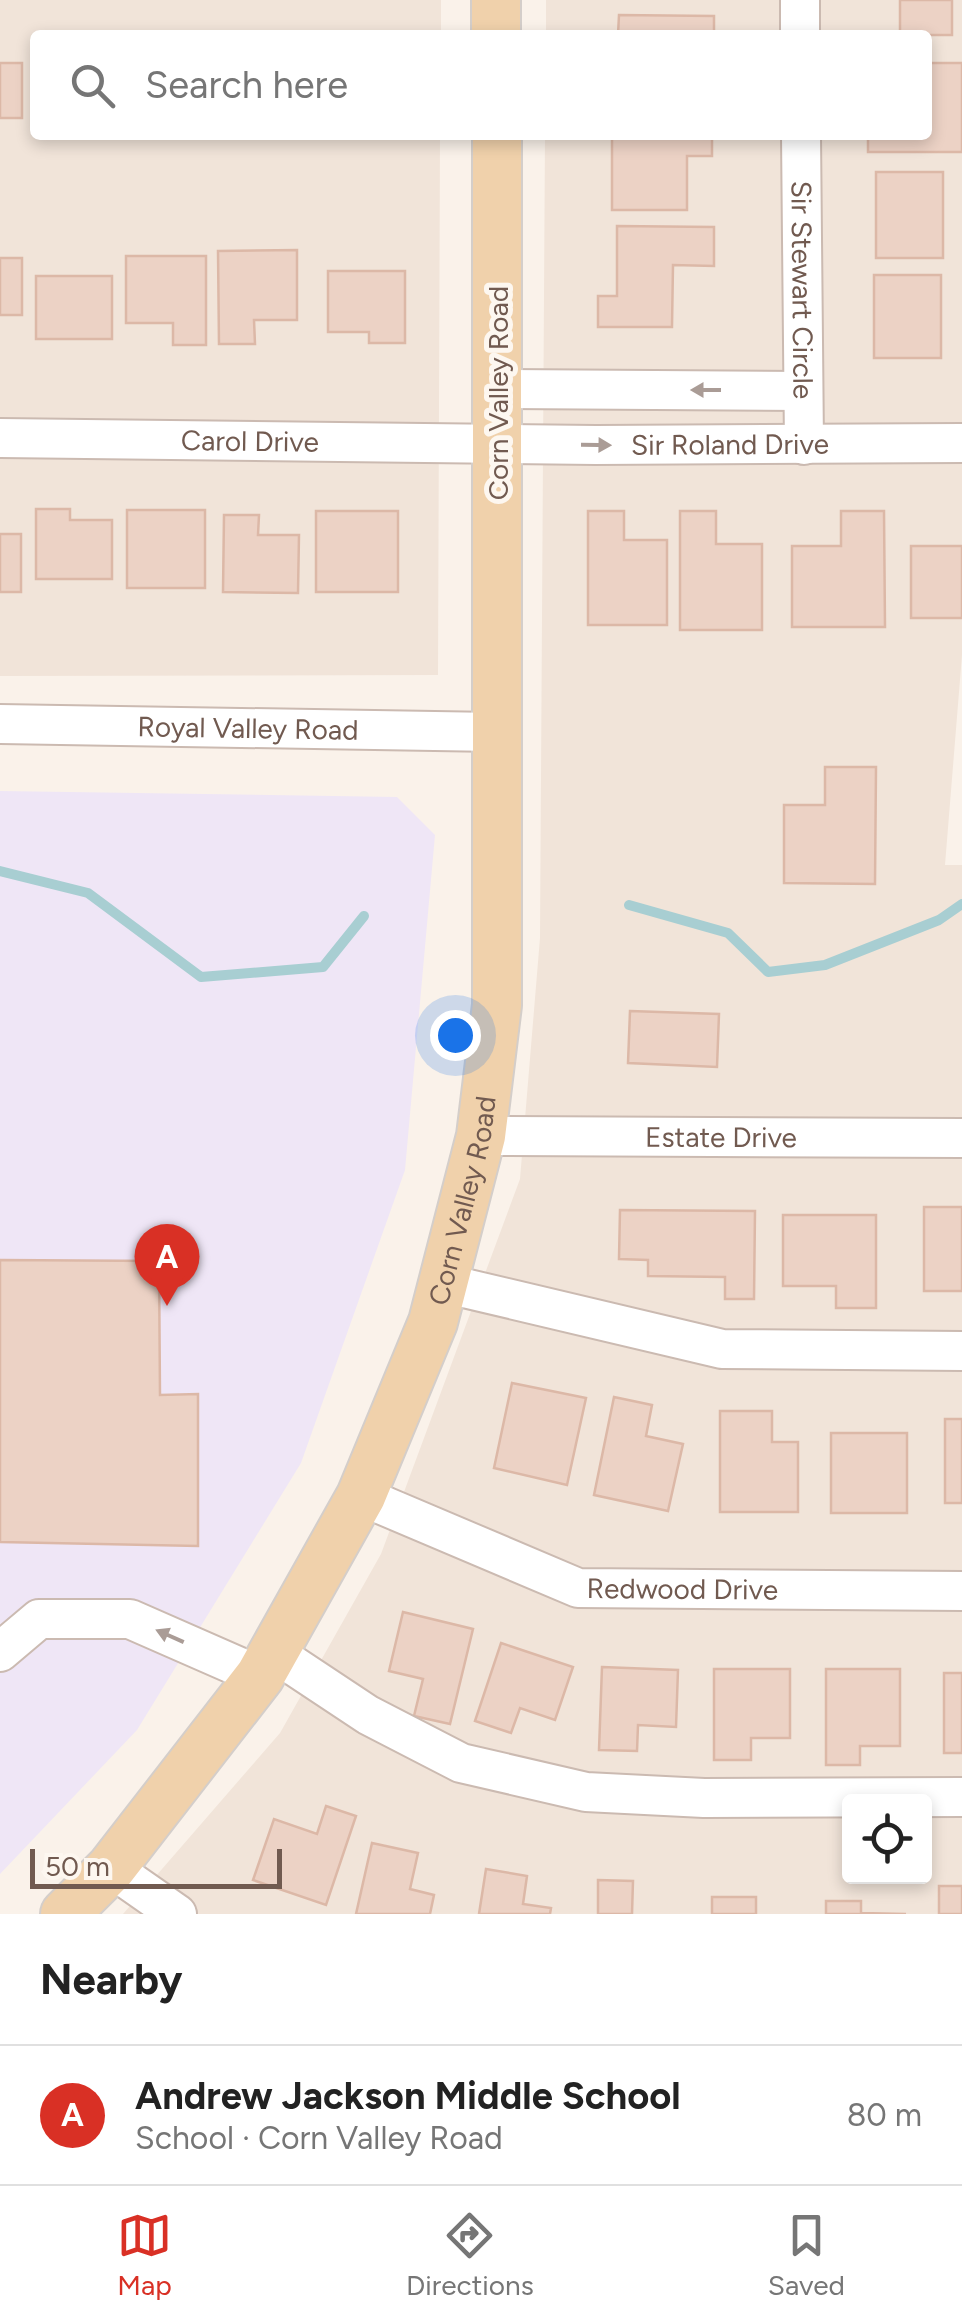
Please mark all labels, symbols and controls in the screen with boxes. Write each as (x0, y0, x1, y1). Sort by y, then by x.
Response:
search box (30, 30, 932, 140)
icon: search (65, 58, 120, 113)
text: Search here (145, 62, 348, 108)
street label: Sir Stewart Circle (784, 181, 821, 399)
street label: Corn Valley Road (481, 286, 515, 500)
one-way arrow (689, 382, 721, 398)
street label: Carol Drive (181, 423, 319, 459)
street label: Sir Roland Drive (631, 427, 829, 462)
one-way arrow (580, 437, 612, 453)
street label: Royal Valley Road (137, 709, 359, 747)
your location (430, 1010, 481, 1061)
street label: Corn Valley Road (421, 1094, 503, 1309)
street label: Estate Drive (645, 1120, 797, 1154)
pin: A (134, 1224, 200, 1306)
street label: Redwood Drive (586, 1571, 778, 1607)
one-way arrow (155, 1628, 185, 1644)
map controls (842, 1794, 932, 1884)
button: locate (842, 1794, 932, 1884)
scale bar (30, 1844, 282, 1888)
text: 50 m (45, 1849, 110, 1883)
text: Nearby (40, 1954, 182, 2005)
text: Andrew Jackson Middle School (135, 2073, 681, 2119)
text: A (61, 2096, 84, 2134)
text: 80 m (847, 2096, 922, 2134)
text: School · Corn Valley Road (135, 2119, 503, 2157)
tab: Map (117, 2208, 172, 2302)
tab: Directions (406, 2208, 534, 2302)
tab: Saved (768, 2208, 845, 2302)

